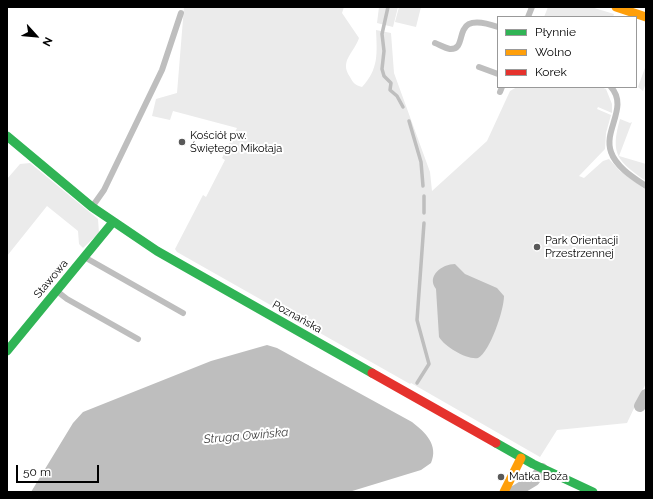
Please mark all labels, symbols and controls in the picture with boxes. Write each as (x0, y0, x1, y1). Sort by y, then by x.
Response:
north arrow (16, 16, 56, 56)
legend (497, 16, 637, 88)
text: Płynnie (535, 25, 576, 39)
text: N (39, 35, 55, 48)
text: Wolno (535, 45, 571, 59)
text: Korek (535, 65, 567, 79)
place label: Kościół pw. Świętego Mikołaja (190, 129, 282, 155)
marker: Kościół pw. Świętego Mikołaja (177, 137, 187, 147)
place label: Park Orientacji Przestrzennej (545, 234, 618, 260)
marker: Park Orientacji Przestrzennej (532, 242, 542, 252)
street label: Stawowa (31, 257, 71, 301)
street label: Poznańska (270, 298, 324, 336)
water label: Struga Owińska (203, 425, 289, 447)
scale bar (18, 457, 101, 483)
text: 50 m (23, 465, 51, 479)
place label: Matka Boża (509, 470, 568, 484)
marker: Matka Boża (496, 472, 506, 482)

